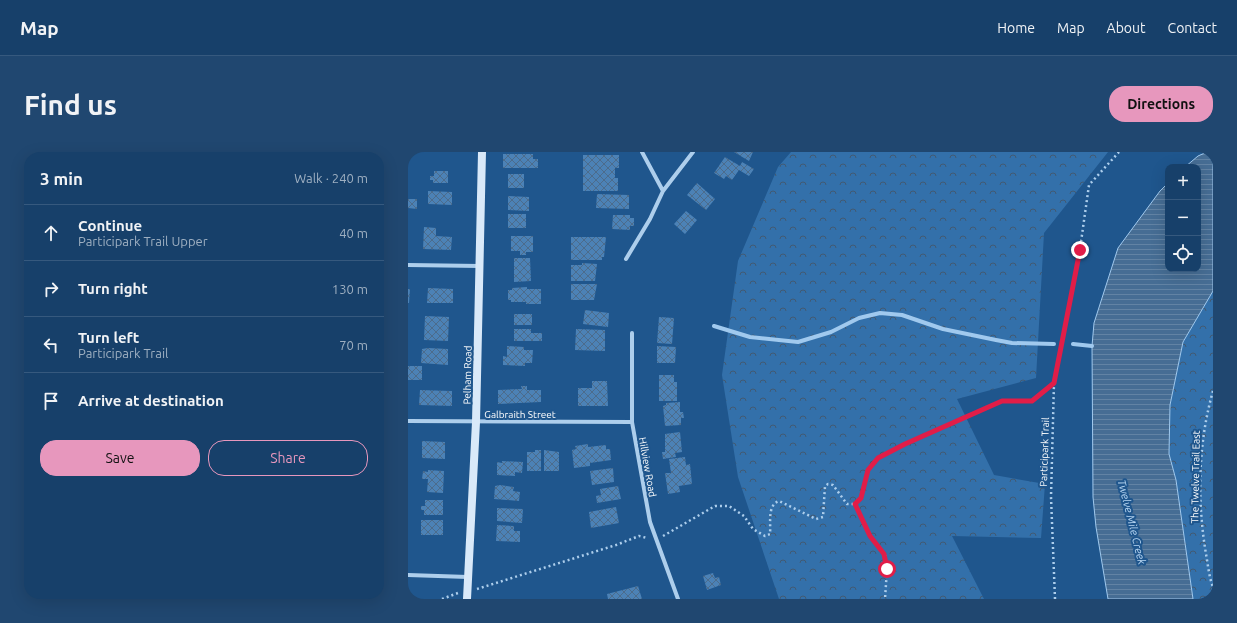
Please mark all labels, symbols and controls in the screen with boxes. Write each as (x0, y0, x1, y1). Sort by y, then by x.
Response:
text: Map (20, 17, 59, 39)
text: Home (997, 20, 1035, 36)
text: Map (1057, 20, 1085, 36)
text: About (1107, 20, 1146, 36)
text: Contact (1168, 20, 1217, 36)
button: Directions (1109, 86, 1213, 122)
text: Find us (24, 89, 117, 120)
map controls (1165, 164, 1201, 272)
button: + (1165, 164, 1201, 200)
text: 3 min (40, 169, 83, 188)
text: Walk · 240 m (294, 171, 368, 185)
button: − (1165, 200, 1201, 236)
text: Continue (78, 217, 142, 234)
icon: ahead (40, 222, 62, 244)
text: 40 m (339, 226, 368, 240)
text: Participark Trail Upper (78, 234, 208, 248)
button: locate (1165, 236, 1201, 272)
route end (1071, 241, 1089, 259)
icon: right (40, 278, 62, 300)
text: Turn right (78, 280, 148, 297)
text: 130 m (332, 282, 368, 296)
text: Turn left (78, 329, 139, 346)
icon: left (40, 334, 62, 356)
text: 70 m (339, 338, 368, 352)
street label: Pelham Road (461, 345, 474, 404)
text: Participark Trail (78, 346, 168, 360)
icon: arrive (40, 390, 62, 412)
text: Arrive at destination (78, 392, 224, 409)
street label: Galbraith Street (484, 409, 556, 420)
street label: Participark Trail (1038, 417, 1051, 487)
street label: The Twelve Trail East (1189, 430, 1202, 524)
street label: Hillview Road (637, 436, 658, 498)
button: Save (40, 440, 200, 476)
button: Share (208, 440, 368, 476)
water label: Twelve Mile Creek (1116, 478, 1148, 566)
route start (878, 560, 896, 578)

